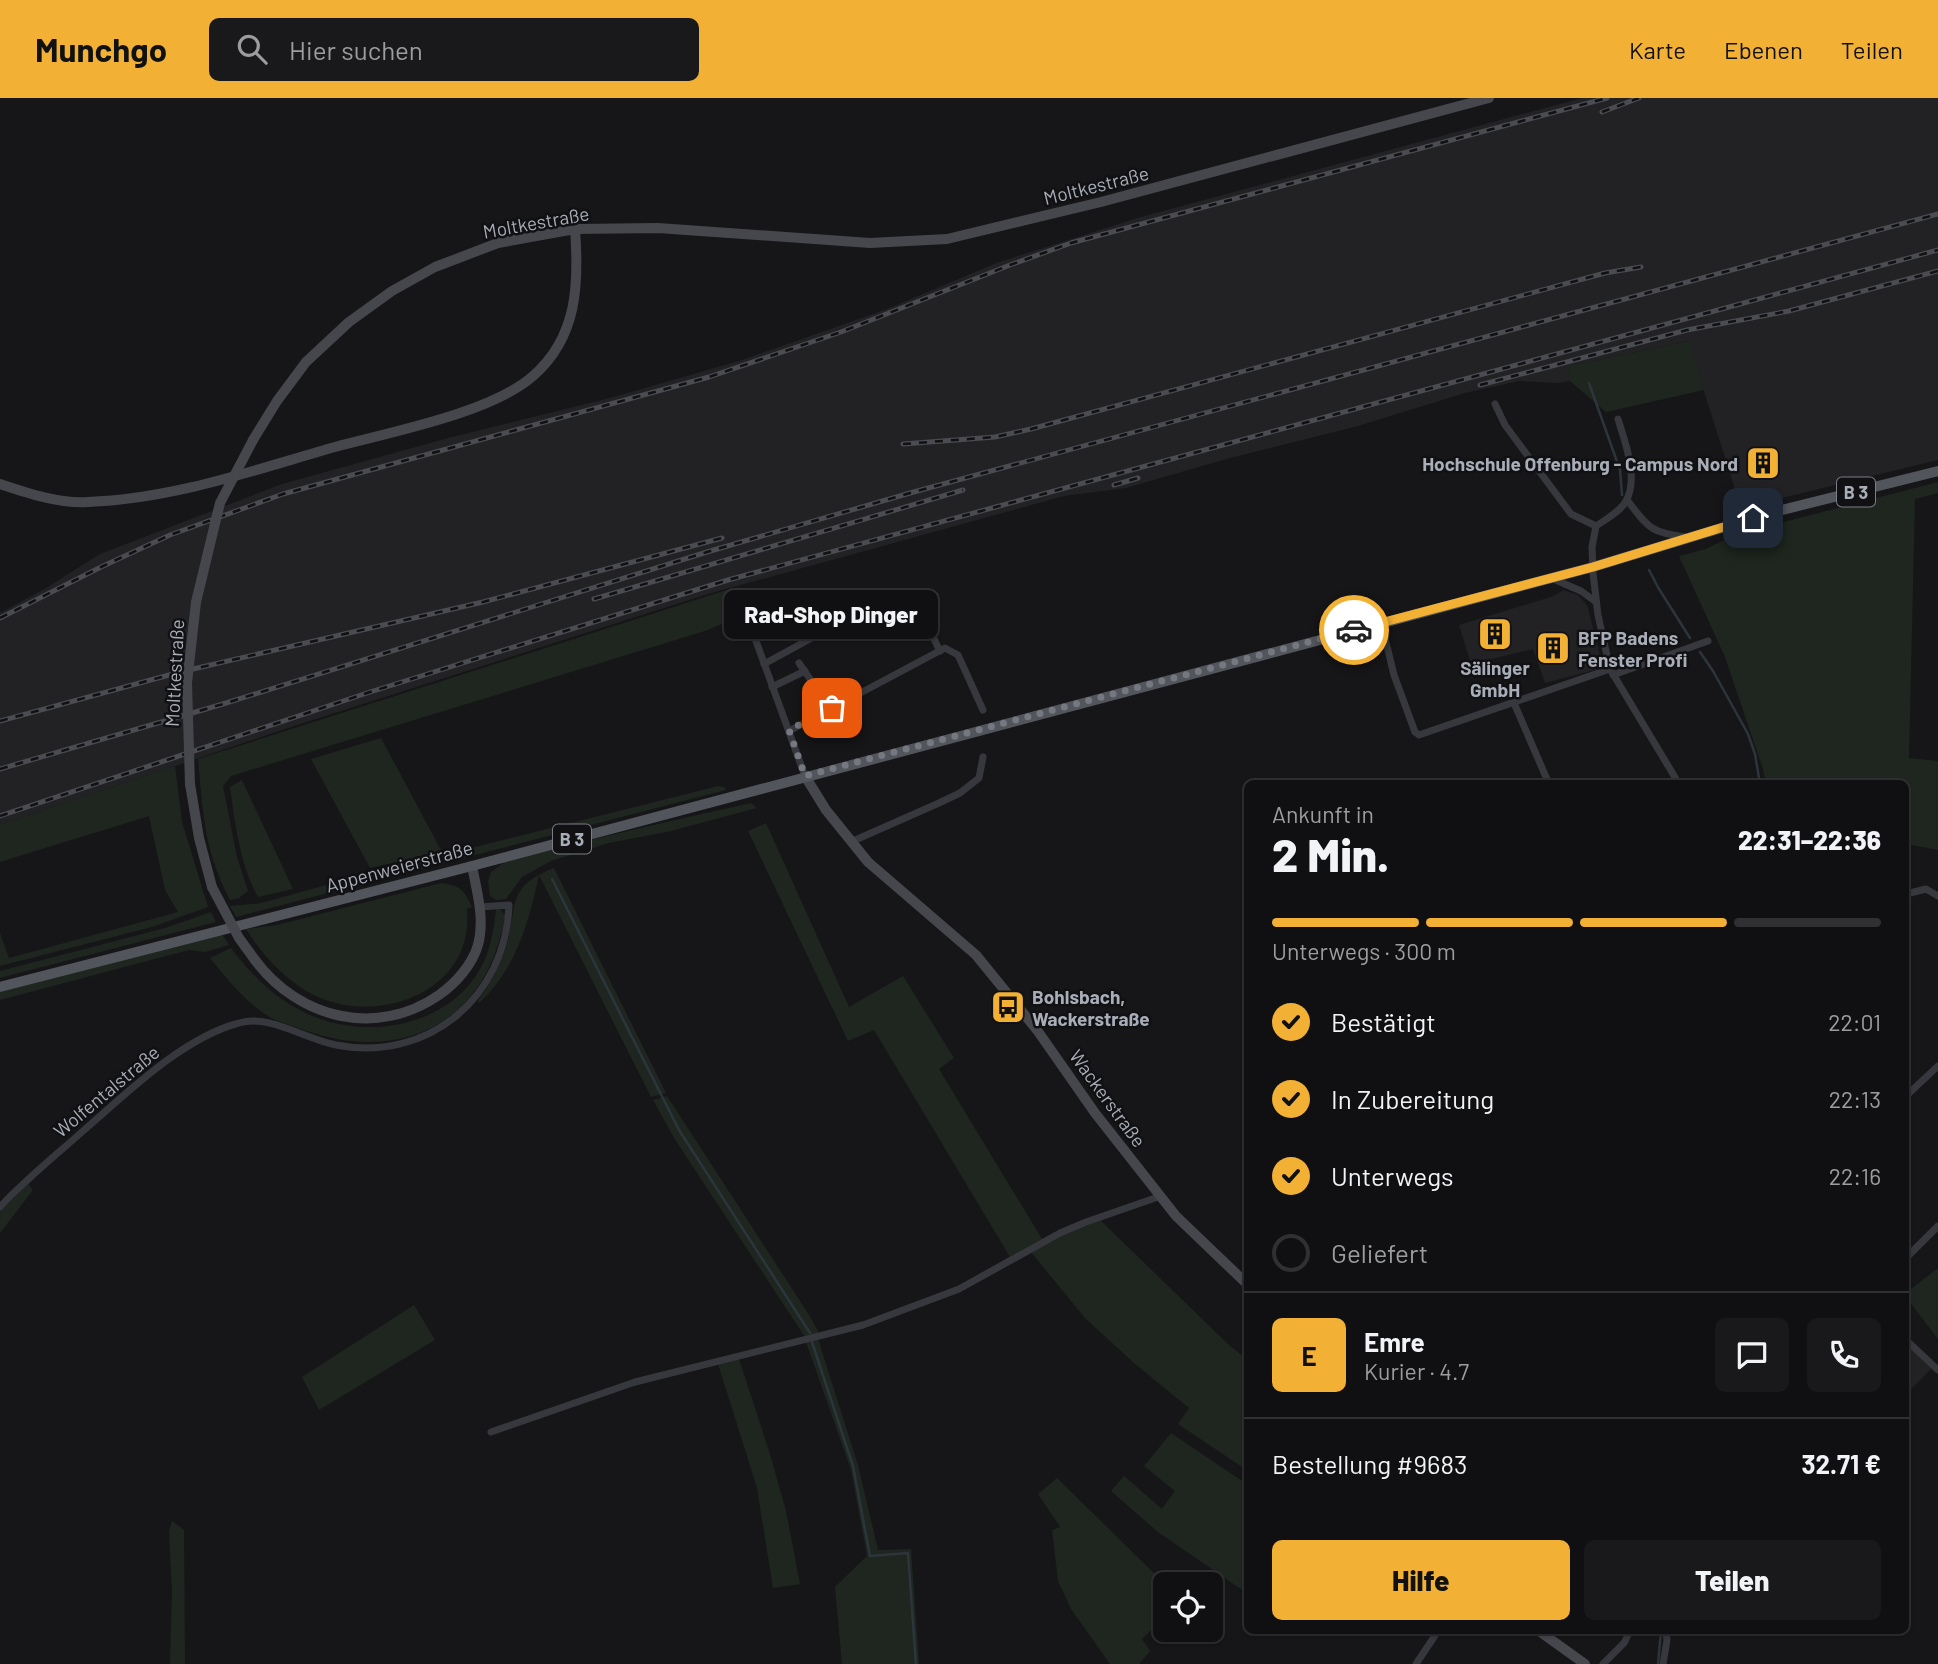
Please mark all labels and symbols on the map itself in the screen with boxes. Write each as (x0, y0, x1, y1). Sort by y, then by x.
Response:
street label: Moltkestraße (1041, 161, 1151, 209)
street label: Moltkestraße (481, 201, 591, 243)
building icon: Hochschule Offenburg - Campus Nord (1744, 444, 1782, 482)
place label: Hochschule Offenburg - Campus Nord (1422, 452, 1738, 475)
road number: B 3 (1837, 478, 1875, 506)
pin (1723, 488, 1783, 548)
callout: Rad-Shop Dinger (725, 589, 939, 638)
courier (1319, 595, 1389, 665)
building icon: Sälinger GmbH (1476, 615, 1514, 653)
street label: Moltkestraße (160, 619, 188, 727)
place label: BFP Badens Fenster Profi (1578, 626, 1688, 671)
building icon: BFP Badens Fenster Profi (1534, 629, 1572, 667)
place label: Sälinger GmbH (1460, 656, 1530, 701)
pin (802, 678, 862, 738)
road number: B 3 (553, 824, 591, 854)
street label: Appenweierstraße (323, 835, 475, 897)
place label: Bohlsbach, Wackerstraße (1032, 985, 1150, 1030)
bus stop icon: Bohlsbach, Wackerstraße (989, 988, 1027, 1026)
street label: Wolfentalstraße (48, 1040, 164, 1142)
street label: Wackerstraße (1065, 1045, 1151, 1151)

